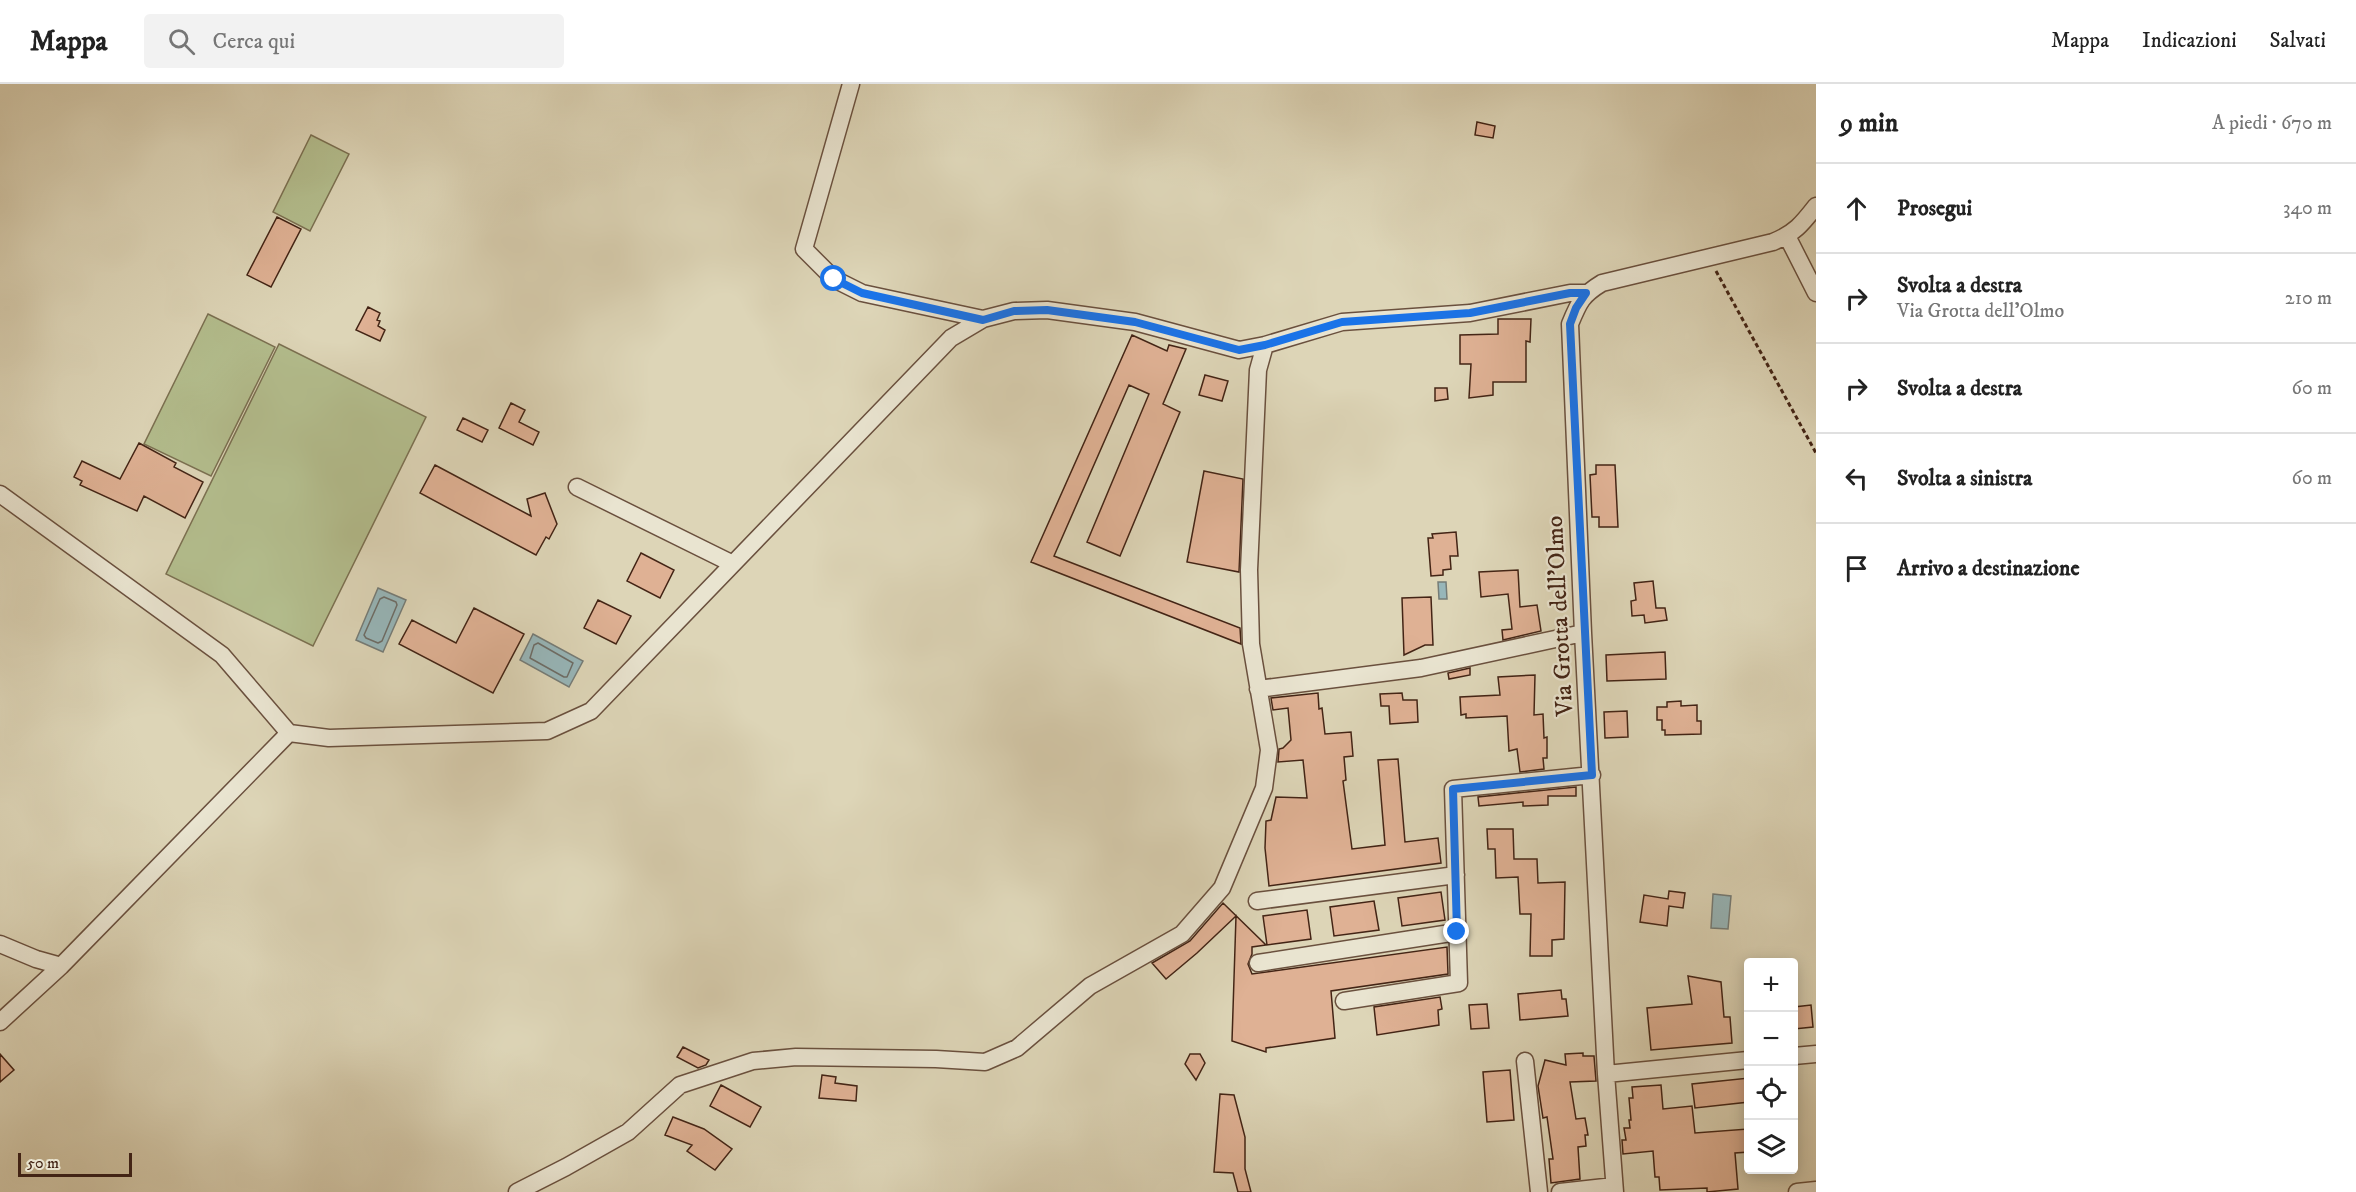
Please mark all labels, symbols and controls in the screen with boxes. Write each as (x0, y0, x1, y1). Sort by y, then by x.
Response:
search box (144, 14, 564, 68)
text: Mappa (30, 24, 108, 59)
icon: search (165, 25, 198, 58)
text: Cerca qui (213, 28, 295, 55)
text: Mappa (2051, 28, 2109, 54)
text: Indicazioni (2142, 28, 2237, 54)
text: Salvati (2270, 28, 2326, 54)
text: 9 min (1840, 107, 1898, 140)
text: A piedi · 670 m (2212, 111, 2332, 136)
icon: ahead (1840, 192, 1873, 225)
text: Prosegui (1897, 195, 1972, 222)
text: 340 m (2283, 196, 2332, 221)
route start (820, 265, 846, 291)
text: Svolta a destra (1897, 272, 2022, 299)
icon: right (1840, 282, 1873, 315)
text: 210 m (2285, 286, 2332, 311)
text: Via Grotta dell'Olmo (1897, 299, 2064, 324)
icon: right (1840, 372, 1873, 405)
text: Svolta a destra (1897, 375, 2022, 402)
text: 60 m (2292, 376, 2332, 401)
icon: left (1840, 462, 1873, 495)
text: Svolta a sinistra (1897, 465, 2032, 492)
text: 60 m (2292, 466, 2332, 491)
street label: Via Grotta dell'Olmo (1540, 515, 1580, 718)
icon: arrive (1840, 552, 1873, 585)
text: Arrivo a destinazione (1897, 555, 2080, 582)
route end (1443, 918, 1469, 944)
map controls (1744, 958, 1798, 1174)
button: + (1744, 958, 1798, 1012)
button: − (1744, 1012, 1798, 1066)
button: locate (1744, 1066, 1798, 1120)
button: layers (1744, 1120, 1798, 1174)
scale bar (18, 1150, 132, 1178)
text: 50 m (27, 1153, 59, 1173)

